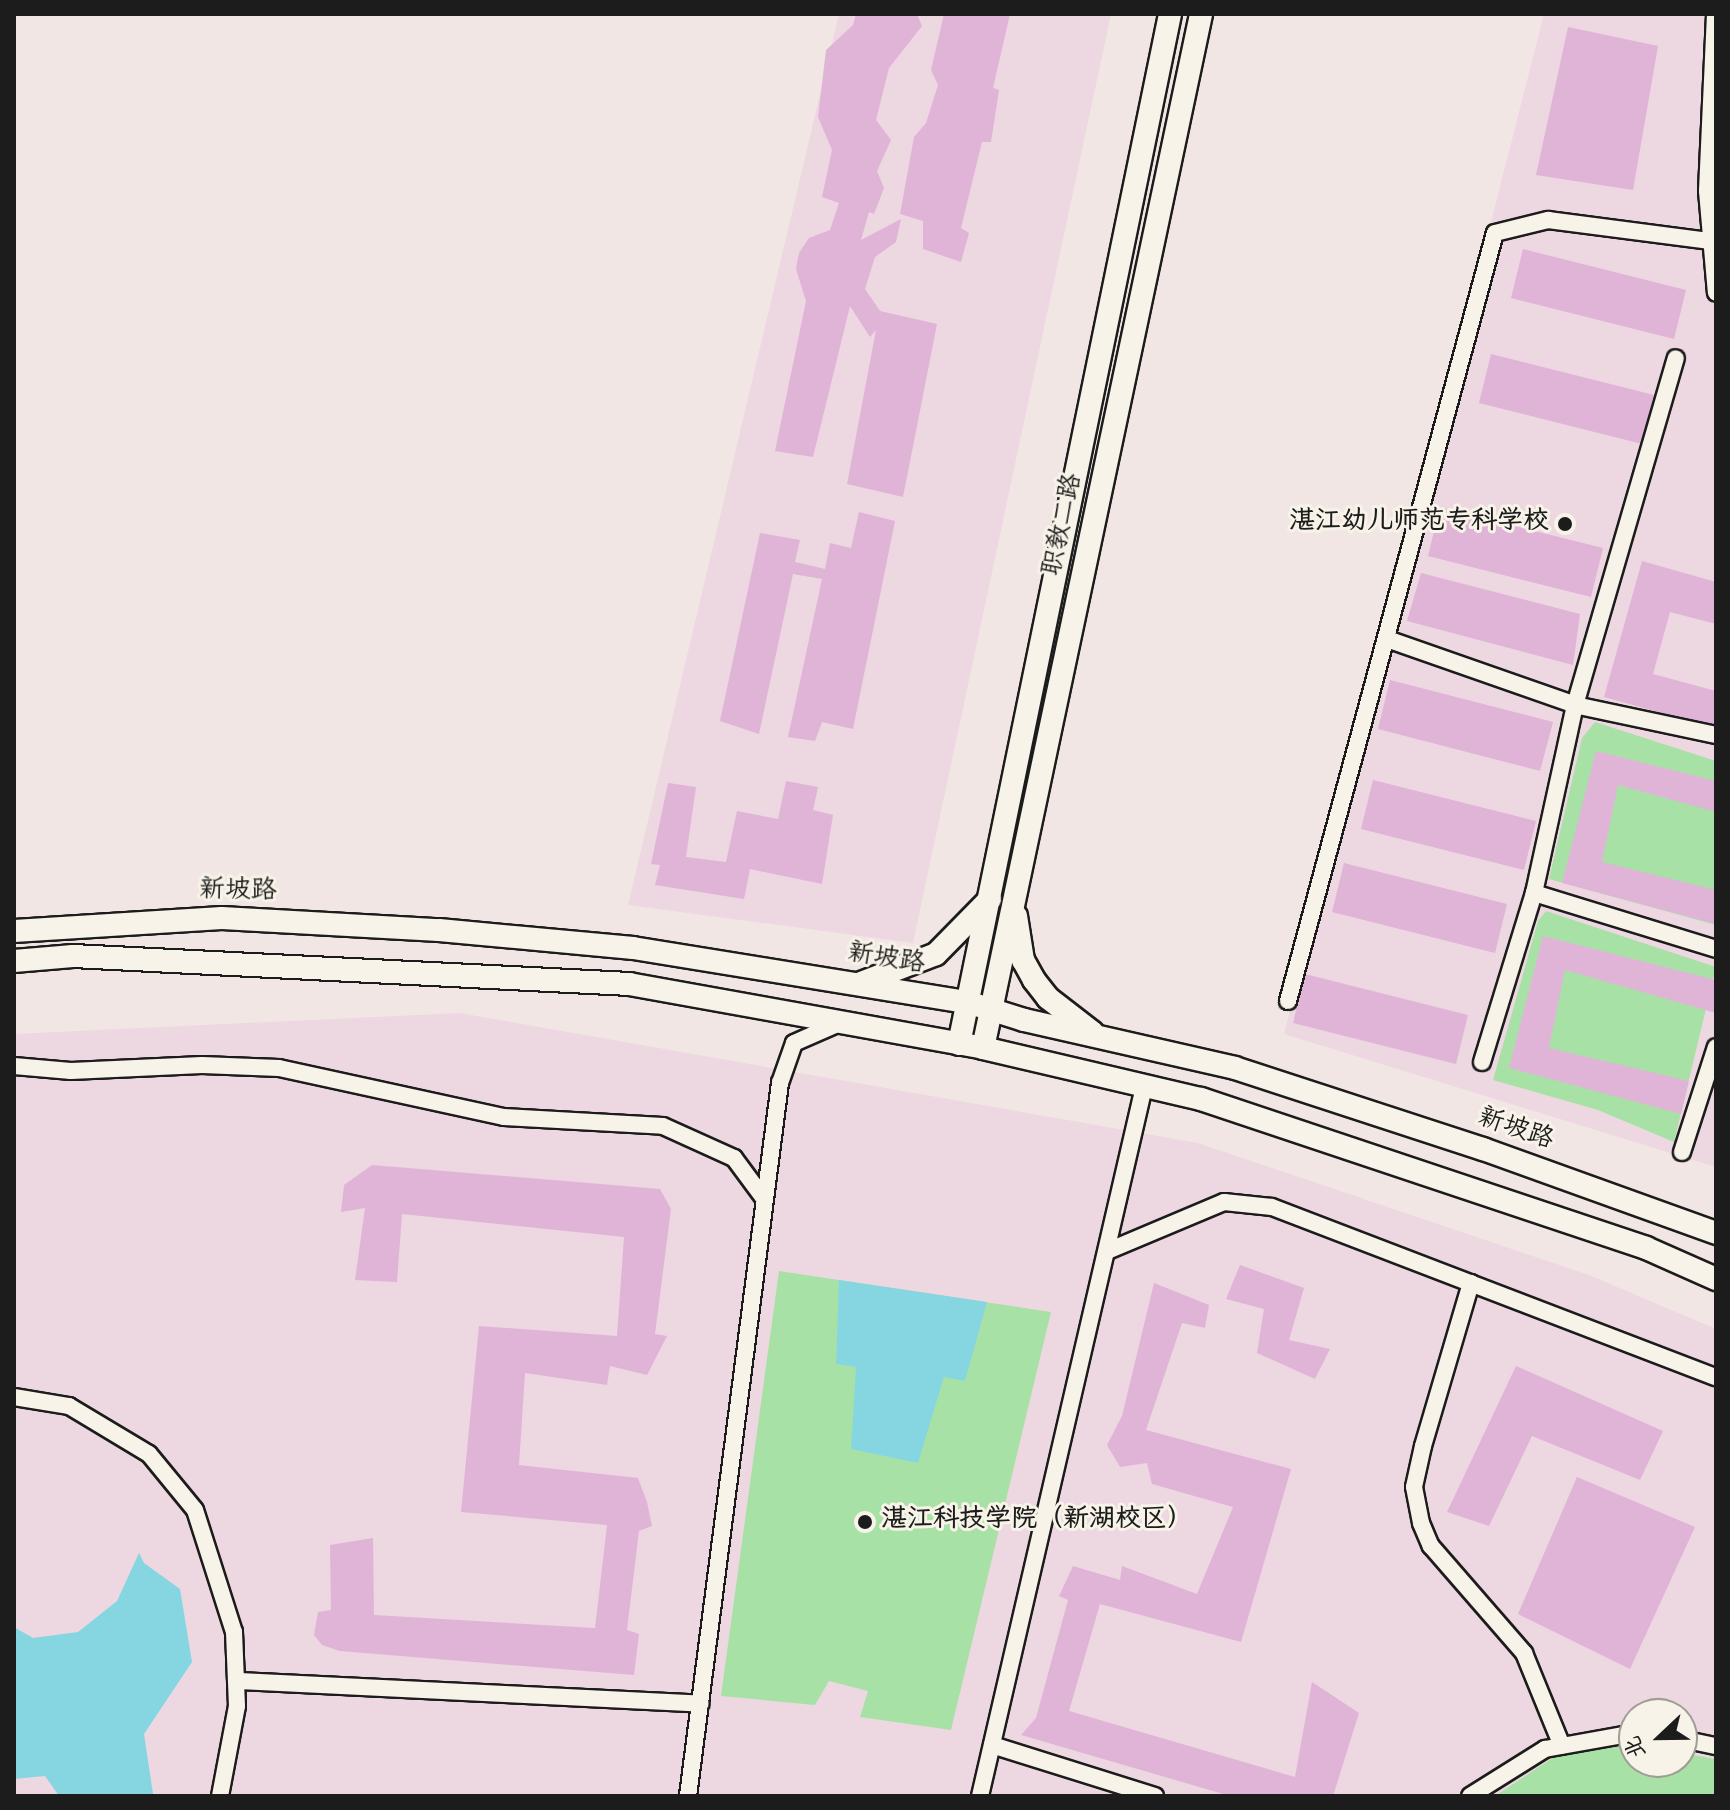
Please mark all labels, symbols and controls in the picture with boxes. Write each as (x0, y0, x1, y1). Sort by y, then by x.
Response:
street label: 职教二路 (1039, 471, 1091, 579)
place label: 湛江幼儿师范专科学校 (1289, 508, 1549, 540)
marker: 湛江幼儿师范专科学校 (1556, 515, 1574, 533)
street label: 新坡路 (199, 877, 277, 909)
street label: 新坡路 (845, 939, 927, 983)
street label: 新坡路 (1473, 1104, 1557, 1158)
place label: 湛江科技学院（新湖校区） (881, 1506, 1193, 1538)
marker: 湛江科技学院（新湖校区） (856, 1513, 874, 1531)
north arrow (1618, 1698, 1698, 1778)
text: 北 (1621, 1731, 1654, 1761)

